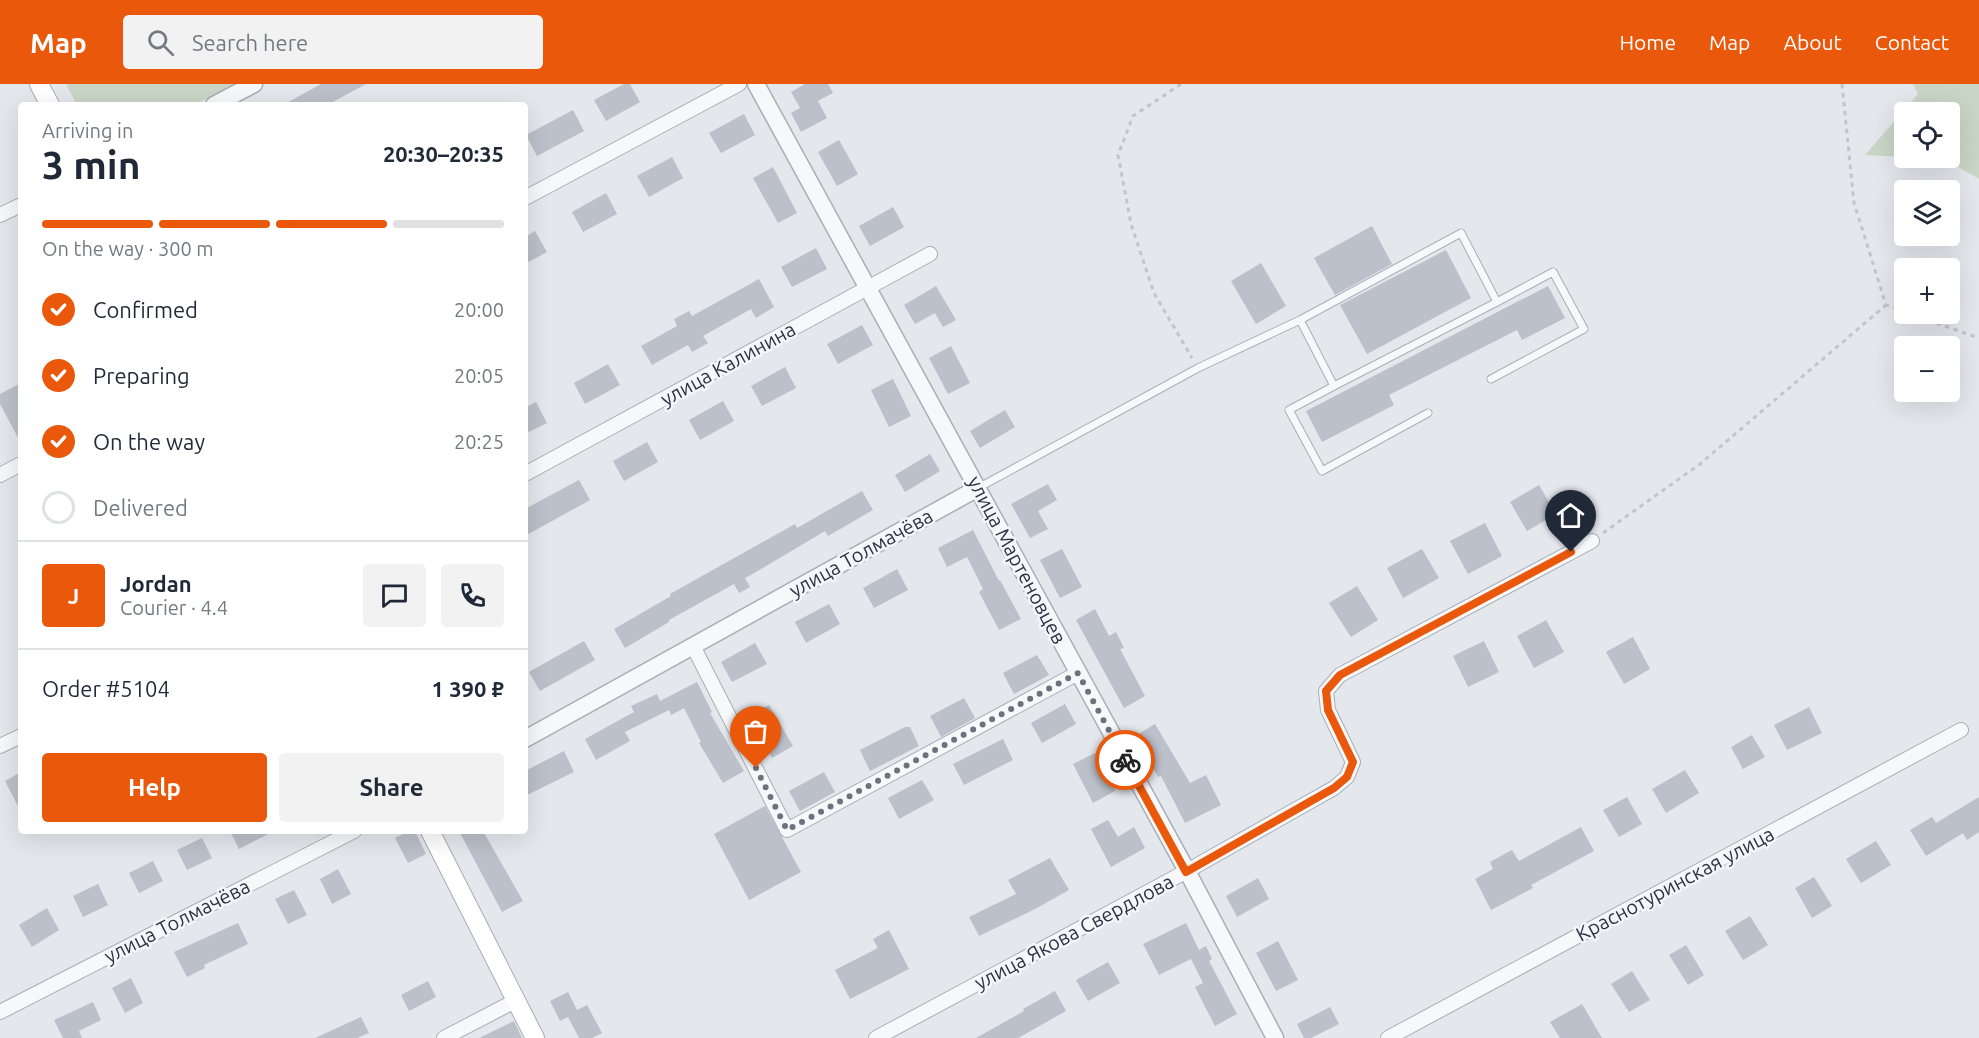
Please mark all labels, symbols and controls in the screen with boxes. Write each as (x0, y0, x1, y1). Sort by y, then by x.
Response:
search box (123, 15, 543, 69)
icon: search (144, 26, 177, 59)
text: Map (30, 27, 87, 58)
text: Search here (192, 30, 308, 55)
text: Home (1619, 30, 1676, 54)
text: Map (1709, 30, 1750, 54)
text: About (1783, 30, 1842, 54)
text: Contact (1875, 30, 1949, 54)
map controls (1894, 102, 1960, 402)
button: locate (1894, 102, 1960, 168)
text: Arriving in (42, 119, 133, 142)
text: 20:30–20:35 (383, 141, 504, 166)
text: 3 min (42, 143, 141, 186)
button: layers (1894, 180, 1960, 246)
text: On the way · 300 m (42, 237, 214, 260)
button: + (1894, 258, 1960, 324)
icon: check (42, 293, 75, 326)
text: Confirmed (93, 297, 198, 322)
text: 20:00 (454, 298, 504, 321)
street label: улица Калинина (656, 317, 799, 410)
button: − (1894, 336, 1960, 402)
icon: check (42, 359, 75, 392)
text: Preparing (93, 363, 190, 388)
text: 20:05 (454, 364, 504, 387)
icon: check (42, 425, 75, 458)
text: On the way (93, 429, 205, 454)
text: 20:25 (454, 430, 504, 453)
street label: улица Мартеновцев (963, 472, 1071, 648)
pin (1545, 490, 1596, 552)
text: Delivered (93, 495, 188, 520)
icon: home (1554, 499, 1587, 532)
street label: улица Толмачёва (785, 504, 937, 602)
button: chat (363, 564, 426, 627)
button: phone (441, 564, 504, 627)
text: Jordan (120, 571, 192, 596)
text: J (68, 583, 79, 608)
text: Courier · 4.4 (120, 596, 228, 619)
text: Order #5104 (42, 676, 170, 701)
text: 1 390 ₽ (432, 676, 504, 701)
pin (730, 706, 781, 768)
icon: bag (739, 715, 772, 748)
courier (1095, 730, 1155, 790)
icon: bike (1109, 744, 1142, 777)
button: Help (42, 753, 267, 822)
button: Share (279, 753, 504, 822)
street label: Краснотуринская улица (1572, 822, 1778, 946)
street label: улица Якова Свердлова (970, 869, 1177, 994)
street label: улица Толмачёва (100, 874, 254, 967)

